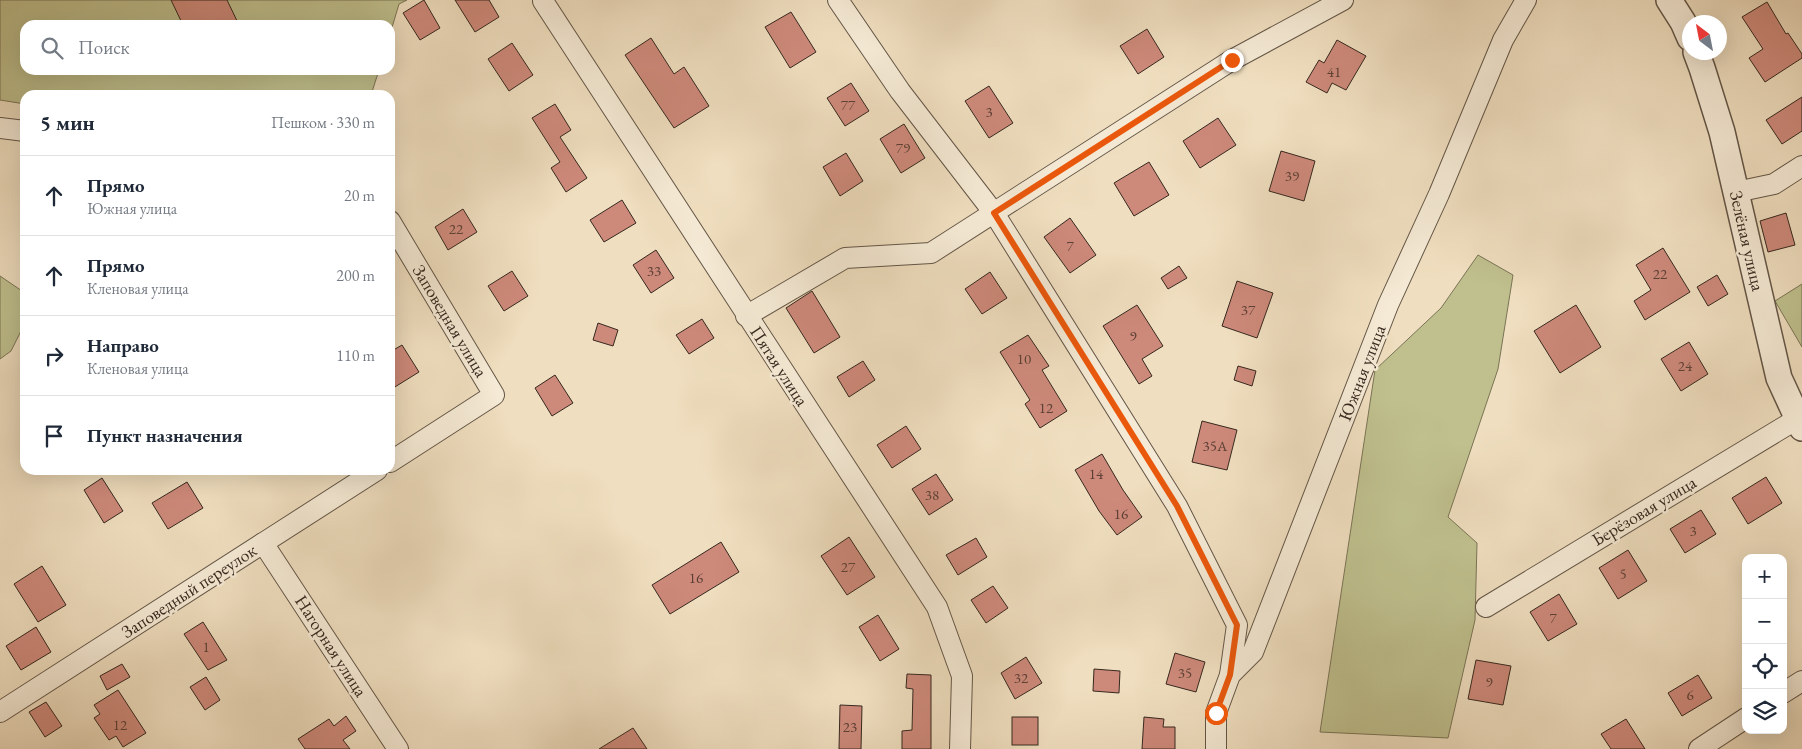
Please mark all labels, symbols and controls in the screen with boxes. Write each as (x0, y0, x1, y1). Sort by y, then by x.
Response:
north arrow (1682, 15, 1727, 60)
search box (20, 20, 395, 75)
icon: search (38, 34, 66, 62)
text: Поиск (78, 35, 130, 60)
route end (1221, 49, 1244, 72)
house number: 41 (1327, 62, 1341, 81)
house number: 77 (841, 95, 856, 114)
house number: 3 (985, 102, 993, 121)
text: 5 мин (40, 109, 95, 136)
text: Пешком · 330 m (271, 112, 375, 133)
house number: 79 (896, 138, 910, 157)
house number: 39 (1285, 166, 1299, 185)
text: Прямо (87, 173, 145, 198)
icon: ahead (40, 182, 68, 210)
text: 20 m (344, 185, 375, 206)
street label: Зелёная улица (1725, 189, 1770, 294)
text: Южная улица (87, 198, 177, 219)
house number: 22 (449, 219, 464, 238)
house number: 7 (1066, 236, 1074, 255)
text: Прямо (87, 253, 145, 278)
street label: Заповедная улица (408, 260, 494, 382)
house number: 33 (647, 261, 661, 280)
icon: ahead (40, 262, 68, 290)
house number: 22 (1653, 264, 1668, 283)
text: 200 m (336, 265, 375, 286)
text: Кленовая улица (87, 278, 189, 299)
house number: 37 (1241, 300, 1256, 319)
street label: Пятая улица (745, 321, 814, 411)
street label: Южная улица (1333, 321, 1391, 424)
house number: 9 (1129, 326, 1137, 345)
text: Направо (87, 333, 159, 358)
icon: right (40, 342, 68, 370)
text: 110 m (336, 345, 375, 366)
house number: 10 (1017, 349, 1031, 368)
house number: 24 (1678, 356, 1693, 375)
text: Кленовая улица (87, 358, 189, 379)
house number: 12 (1039, 398, 1054, 417)
icon: arrive (40, 422, 68, 450)
text: Пункт назначения (87, 423, 243, 448)
house number: 35А (1203, 436, 1228, 455)
house number: 14 (1089, 464, 1104, 483)
street label: Берёзовая улица (1587, 470, 1701, 551)
house number: 38 (925, 485, 939, 504)
house number: 16 (1114, 504, 1128, 523)
house number: 3 (1689, 521, 1697, 540)
street label: Заповедный переулок (117, 538, 261, 643)
map controls (1742, 554, 1787, 734)
button: + (1742, 554, 1787, 599)
house number: 27 (841, 557, 856, 576)
house number: 5 (1619, 564, 1627, 583)
house number: 16 (689, 568, 703, 587)
street label: Нагорная улица (290, 591, 373, 702)
button: − (1742, 599, 1787, 644)
house number: 7 (1549, 608, 1557, 627)
house number: 1 (202, 637, 210, 656)
button: locate (1742, 644, 1787, 689)
house number: 35 (1178, 663, 1192, 682)
house number: 32 (1014, 668, 1029, 687)
house number: 9 (1485, 672, 1493, 691)
house number: 6 (1686, 685, 1694, 704)
button: layers (1742, 689, 1787, 734)
route start (1205, 702, 1228, 725)
house number: 12 (113, 715, 128, 734)
house number: 23 (843, 717, 857, 736)

